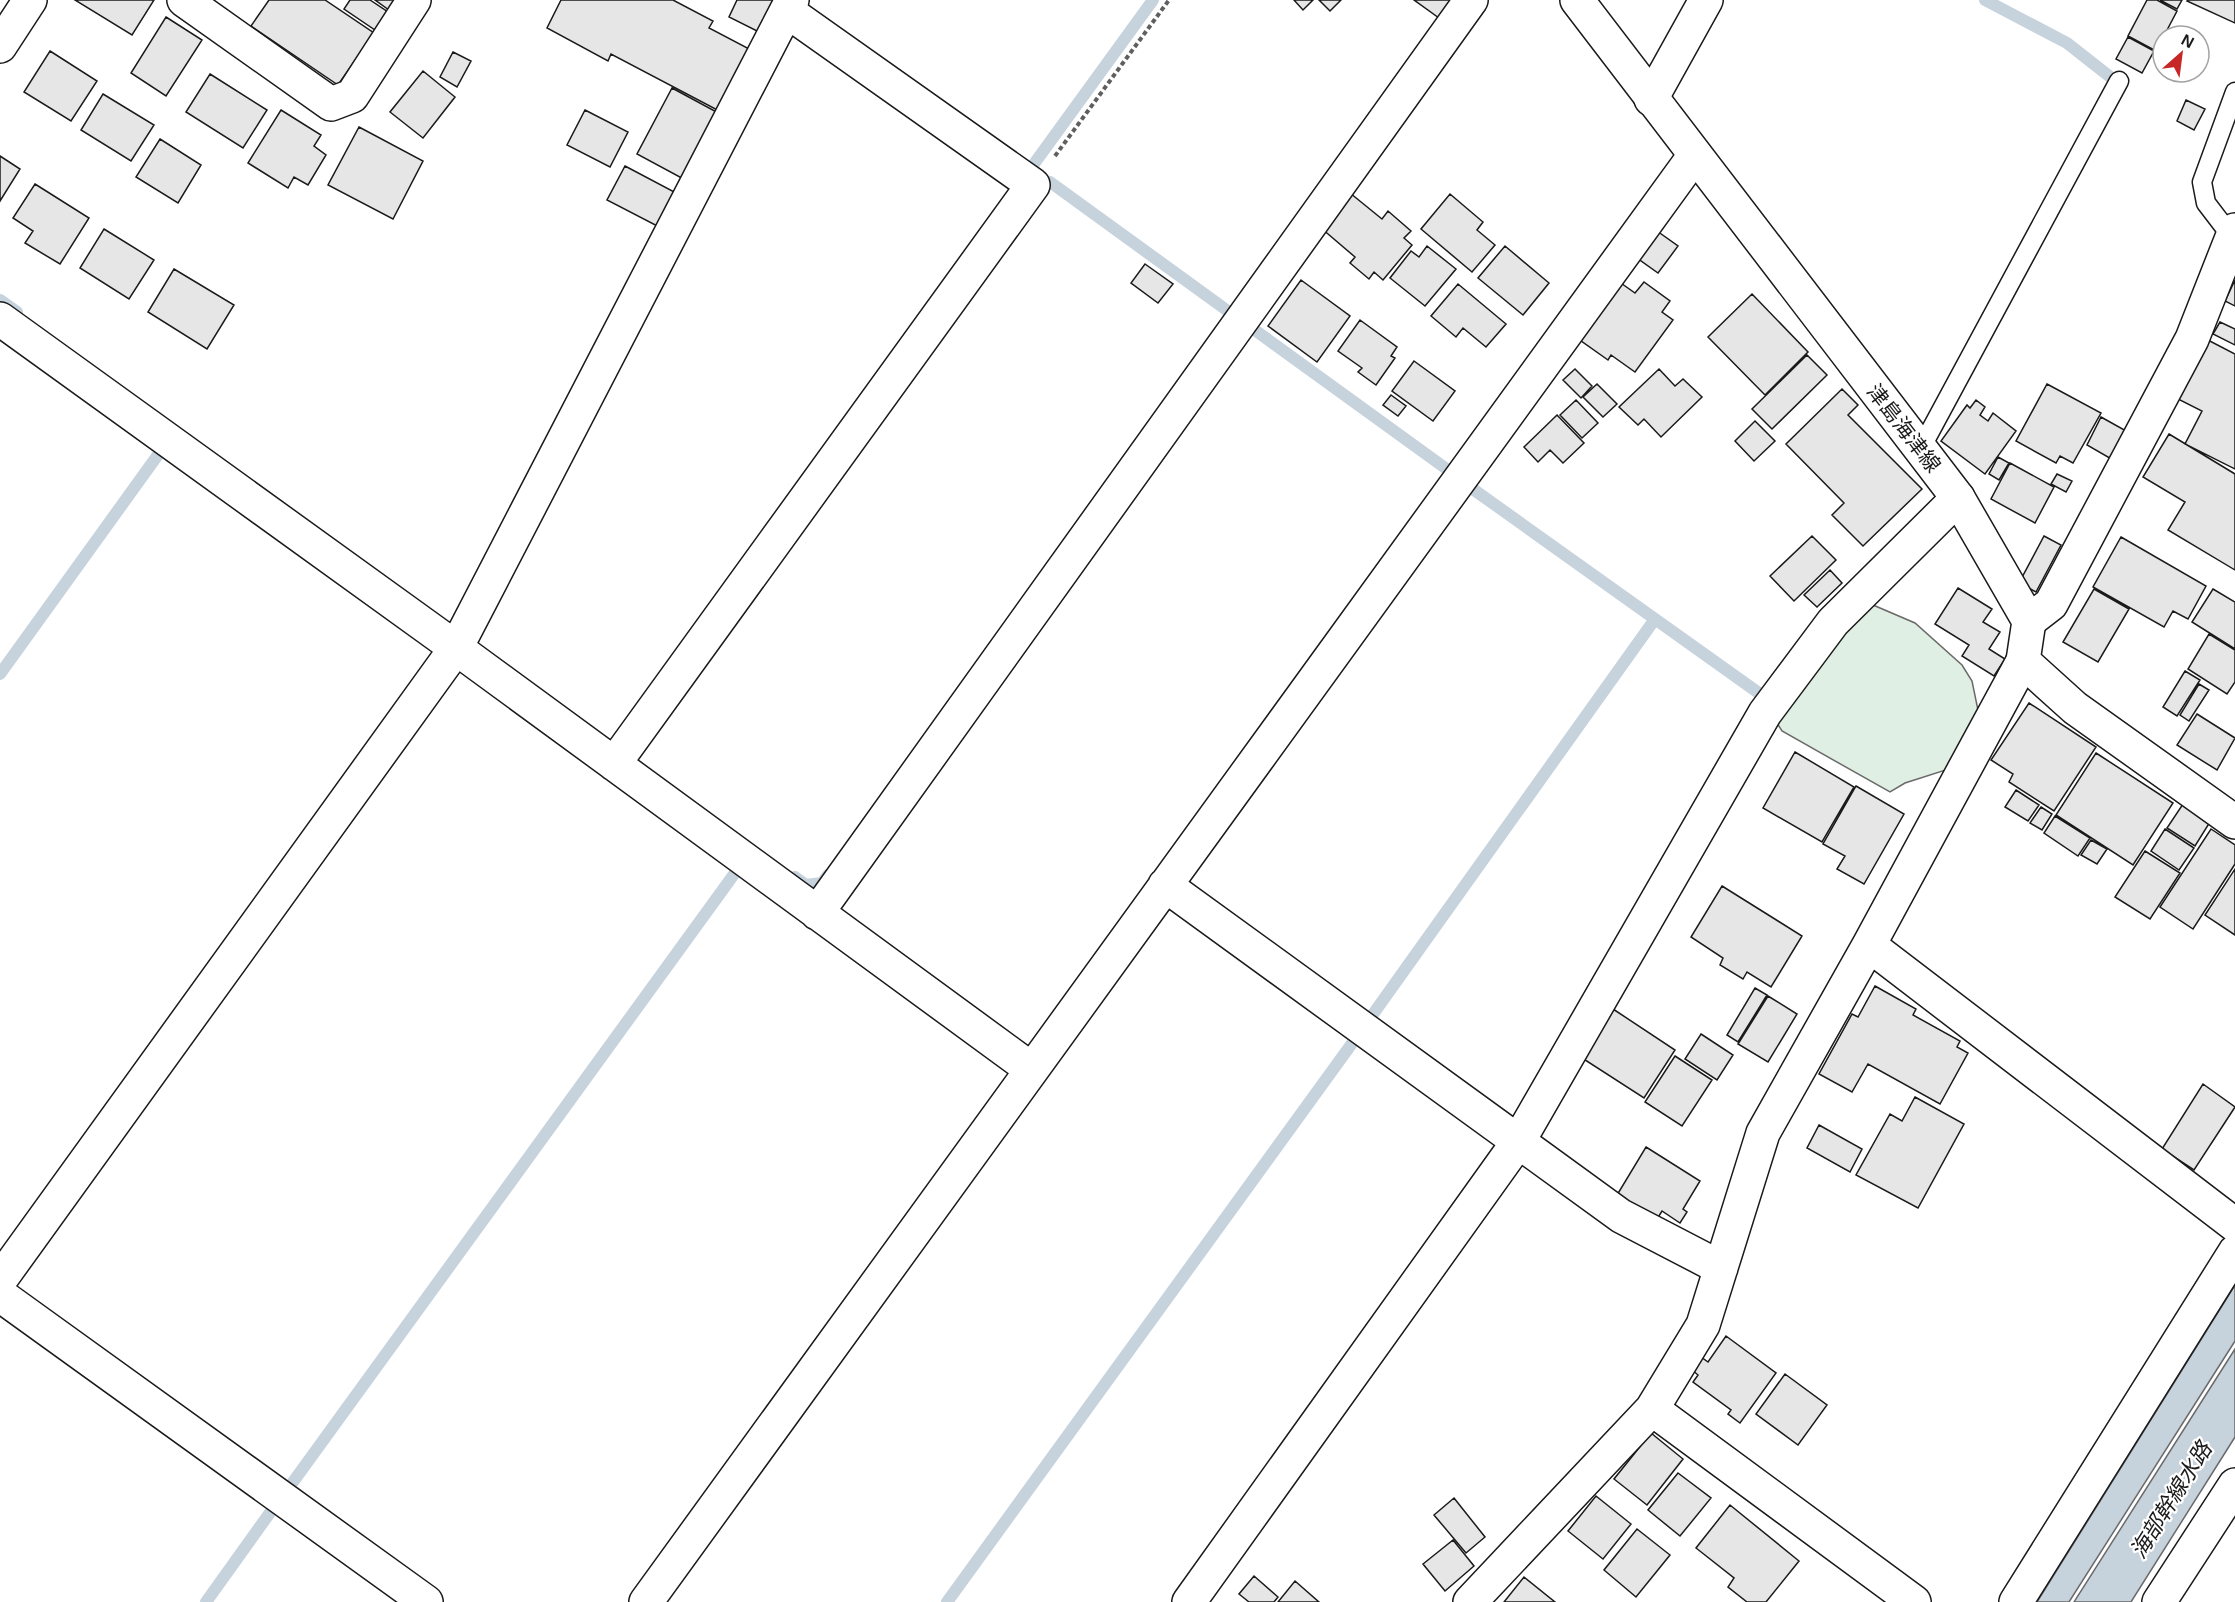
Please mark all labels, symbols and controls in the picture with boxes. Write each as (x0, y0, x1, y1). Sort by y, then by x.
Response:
north arrow (2151, 24, 2211, 84)
text: N (2179, 31, 2197, 51)
street label: 津島海津線 (1863, 380, 1945, 476)
water label: 海部幹線水路 (2125, 1436, 2218, 1563)

